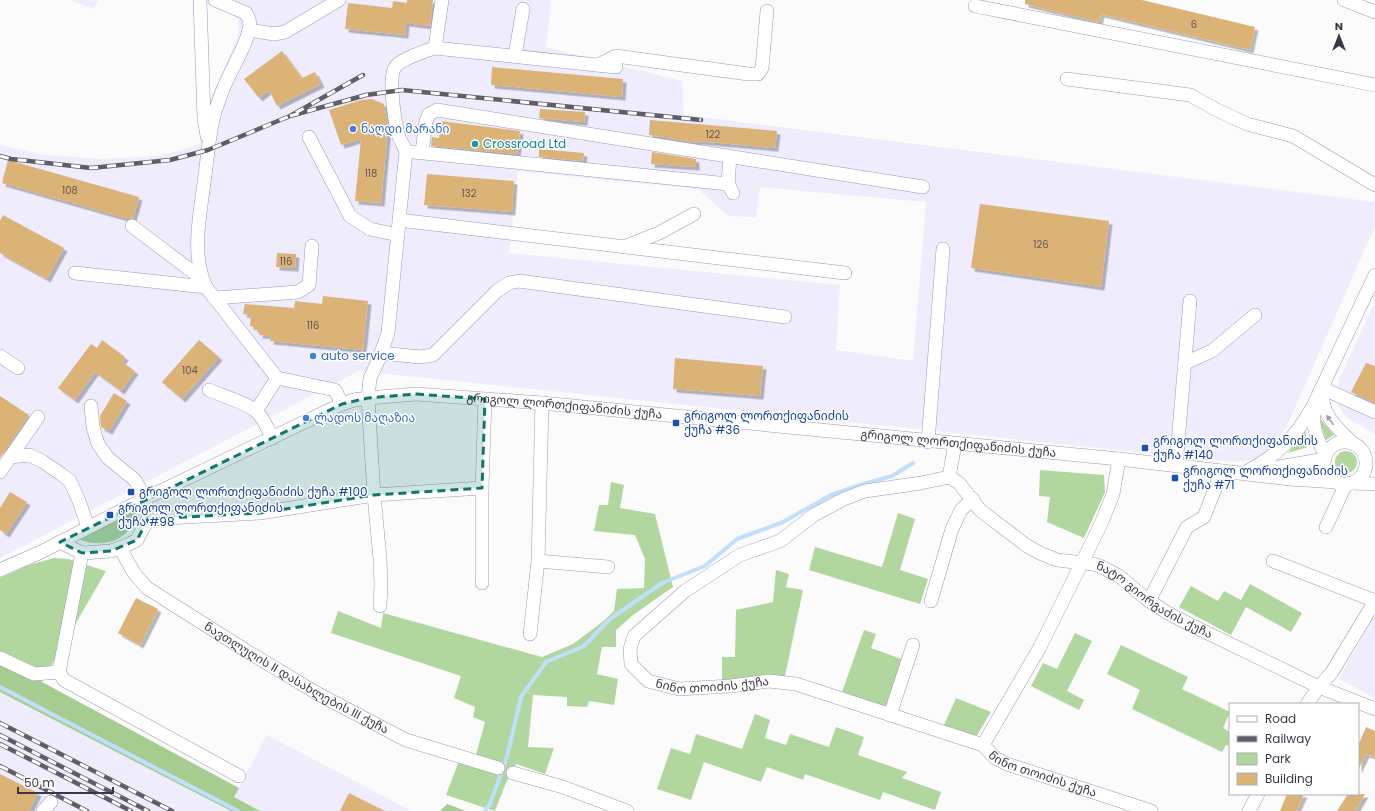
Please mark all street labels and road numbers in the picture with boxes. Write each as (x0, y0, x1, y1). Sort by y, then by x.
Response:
street label: გრიგოლ ლორთქიფანიძის ქუჩა (466, 389, 663, 423)
street label: გრიგოლ ლორთქიფანიძის ქუჩა (860, 425, 1057, 461)
street label: ნატო გიორგაძის ქუჩა (1094, 557, 1216, 642)
street label: ნავთლუღის II დასახლების III ქუჩა (201, 617, 392, 737)
street label: ნინო თოიძის ქუჩა (654, 672, 770, 697)
street label: ნინო თოიძის ქუჩა (984, 747, 1099, 801)

